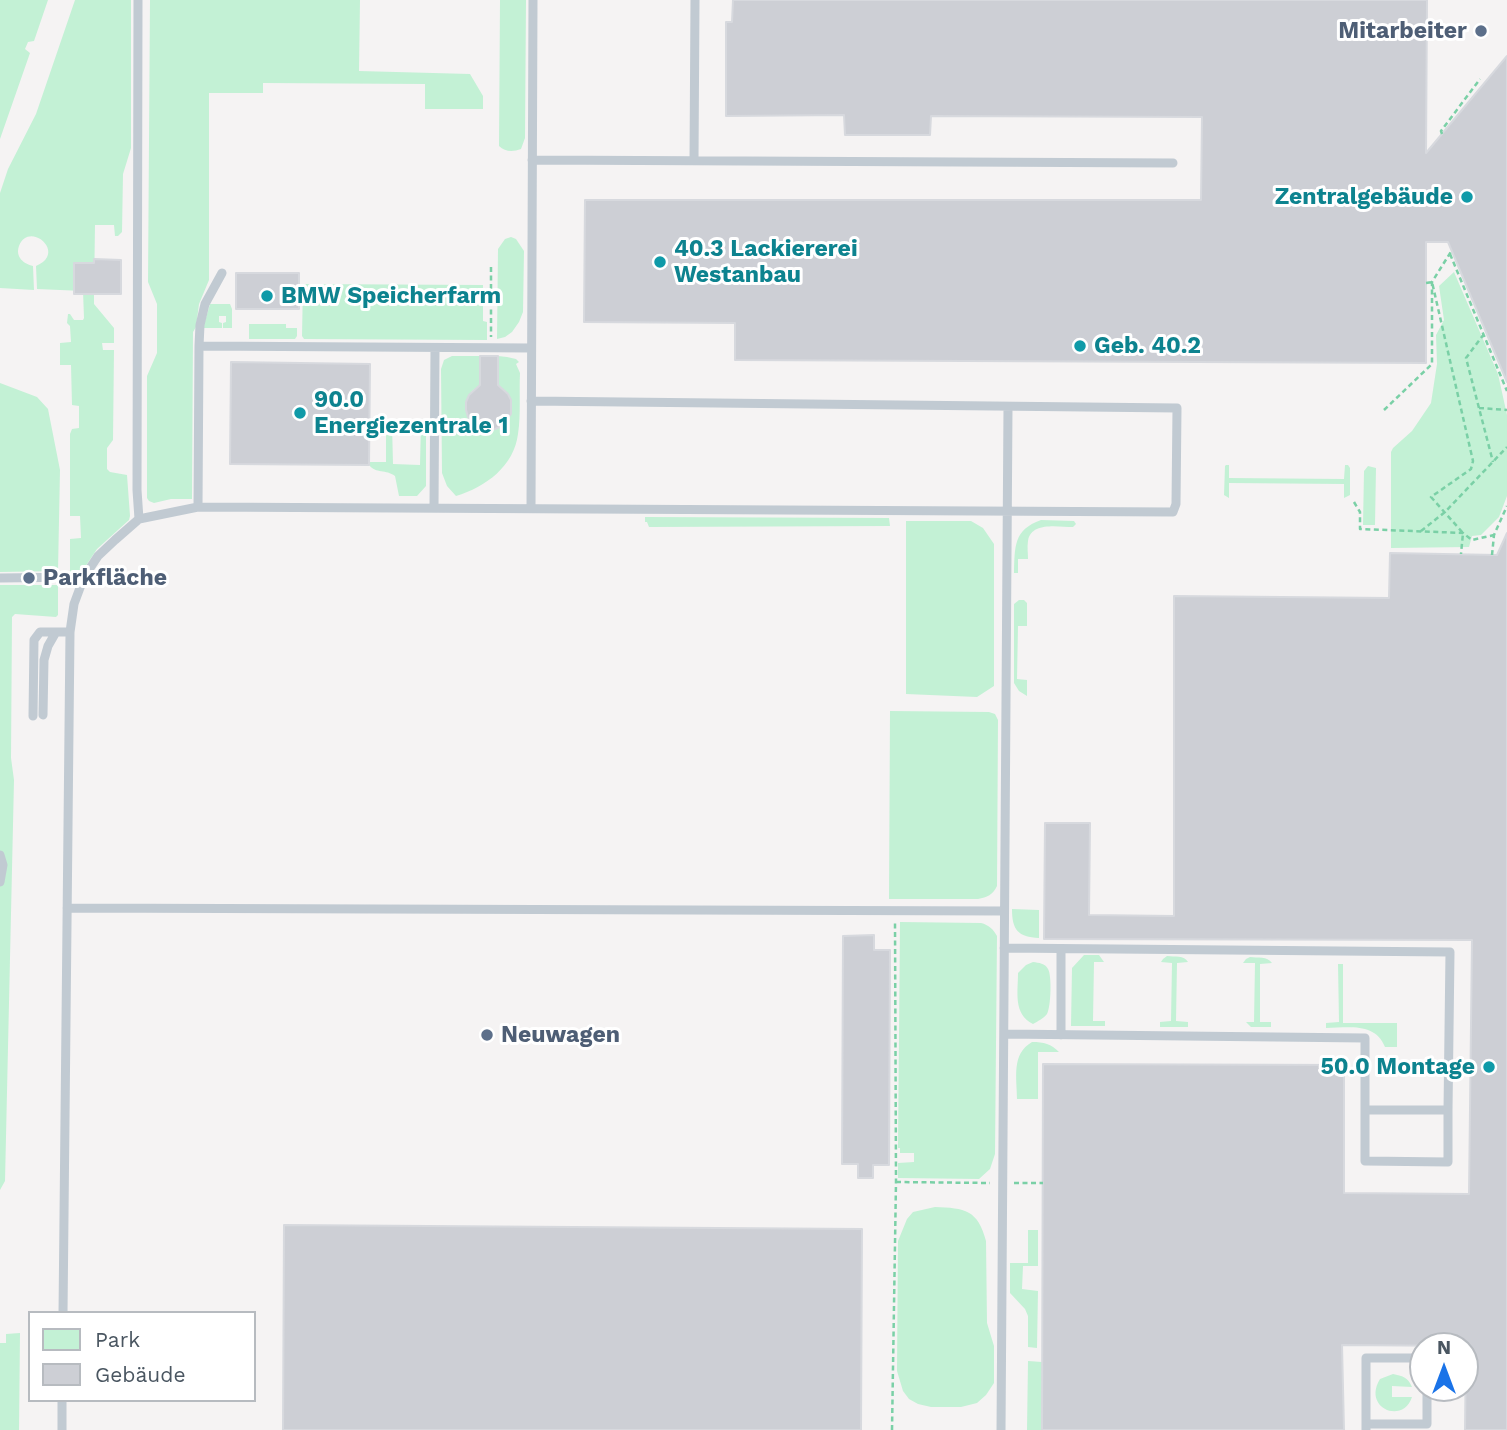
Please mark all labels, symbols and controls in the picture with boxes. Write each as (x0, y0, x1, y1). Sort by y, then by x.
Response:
place label: Mitarbeiter (1338, 17, 1467, 45)
marker: Mitarbeiter (1473, 23, 1489, 39)
place label: Zentralgebäude (1275, 183, 1453, 211)
marker: Zentralgebäude (1459, 189, 1475, 205)
place label: 40.3 Lackiererei Westanbau (674, 235, 858, 289)
marker: 40.3 Lackiererei Westanbau (652, 254, 668, 270)
place label: BMW Speicherfarm (281, 282, 501, 310)
marker: BMW Speicherfarm (259, 288, 275, 304)
place label: Geb. 40.2 (1094, 332, 1201, 360)
marker: Geb. 40.2 (1072, 338, 1088, 354)
place label: 90.0 Energiezentrale 1 (314, 386, 508, 440)
marker: 90.0 Energiezentrale 1 (292, 405, 308, 421)
place label: Parkfläche (43, 564, 167, 592)
marker: Parkfläche (21, 570, 37, 586)
place label: Neuwagen (501, 1021, 620, 1049)
marker: Neuwagen (479, 1027, 495, 1043)
place label: 50.0 Montage (1320, 1053, 1475, 1081)
marker: 50.0 Montage (1481, 1059, 1497, 1075)
legend (28, 1311, 256, 1402)
text: Park (95, 1327, 140, 1352)
north arrow (1409, 1332, 1479, 1402)
text: N (1437, 1336, 1451, 1359)
text: Gebäude (95, 1362, 186, 1387)

